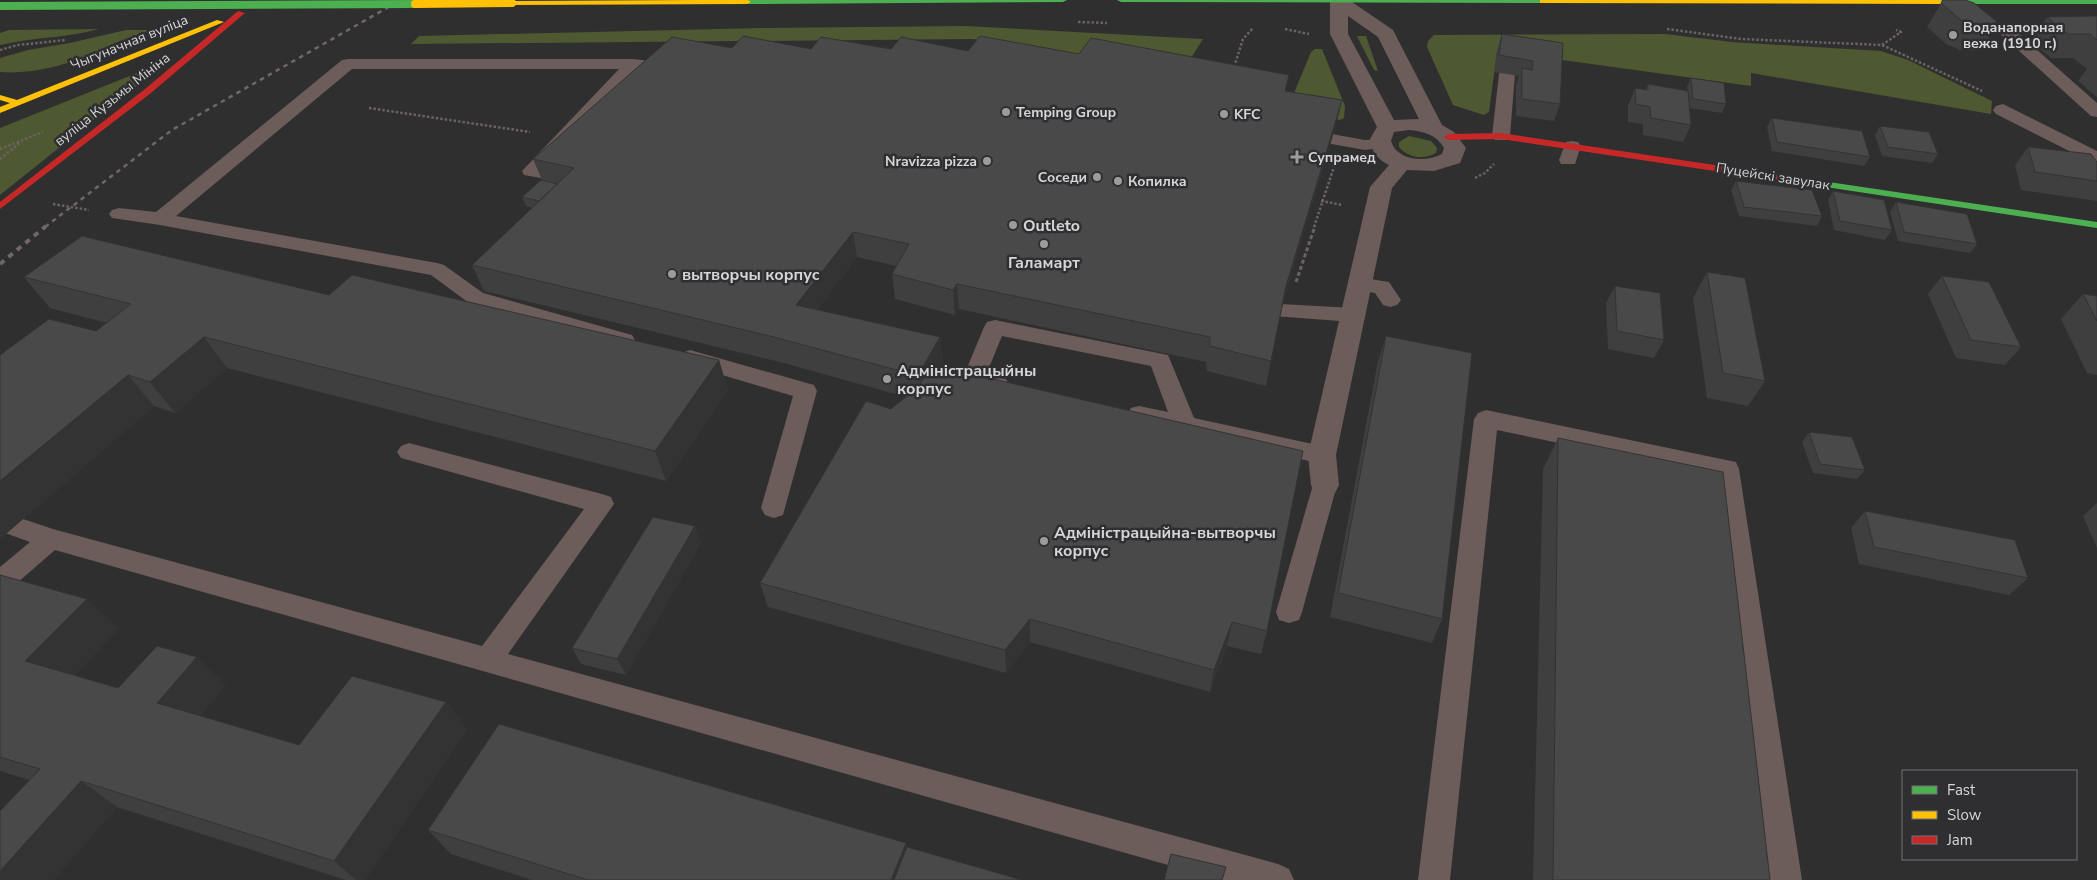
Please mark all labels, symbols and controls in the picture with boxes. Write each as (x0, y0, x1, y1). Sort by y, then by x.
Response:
street label: Чыгуначная вуліца (67, 10, 191, 75)
place label: Воданапорная вежа (1910 г.) (1963, 18, 2063, 53)
marker: Воданапорная вежа (1910 г.) (1947, 29, 1959, 41)
street label: вуліца Кузьмы Мініна (51, 48, 174, 151)
place label: Temping Group (1016, 103, 1116, 122)
place label: KFC (1234, 105, 1261, 124)
marker: Temping Group (1000, 106, 1012, 118)
marker: KFC (1218, 108, 1230, 120)
place label: Супрамед (1308, 148, 1376, 167)
marker: Супрамед (1290, 150, 1304, 164)
place label: Nravizza pizza (885, 152, 977, 171)
marker: Nravizza pizza (981, 155, 993, 167)
street label: Пуцейскі завулак (1715, 158, 1832, 195)
place label: Соседи (1038, 168, 1087, 187)
marker: Соседи (1091, 171, 1103, 183)
place label: Копилка (1128, 172, 1187, 191)
marker: Копилка (1112, 175, 1124, 187)
place label: Outleto (1023, 215, 1080, 237)
marker: Outleto (1007, 219, 1019, 231)
marker: Галамарт (1038, 238, 1050, 250)
place label: Галамарт (1008, 252, 1080, 274)
place label: вытворчы корпус (682, 264, 820, 286)
marker: вытворчы корпус (666, 268, 678, 280)
place label: Адміністрацыйны корпус (897, 360, 1036, 400)
marker: Адміністрацыйны корпус (881, 373, 893, 385)
place label: Адміністрацыйна-вытворчы корпус (1054, 522, 1276, 562)
marker: Адміністрацыйна-вытворчы корпус (1038, 535, 1050, 547)
legend (1902, 770, 2077, 860)
text: Fast (1947, 780, 1976, 800)
text: Slow (1947, 805, 1982, 825)
text: Jam (1946, 830, 1973, 850)

